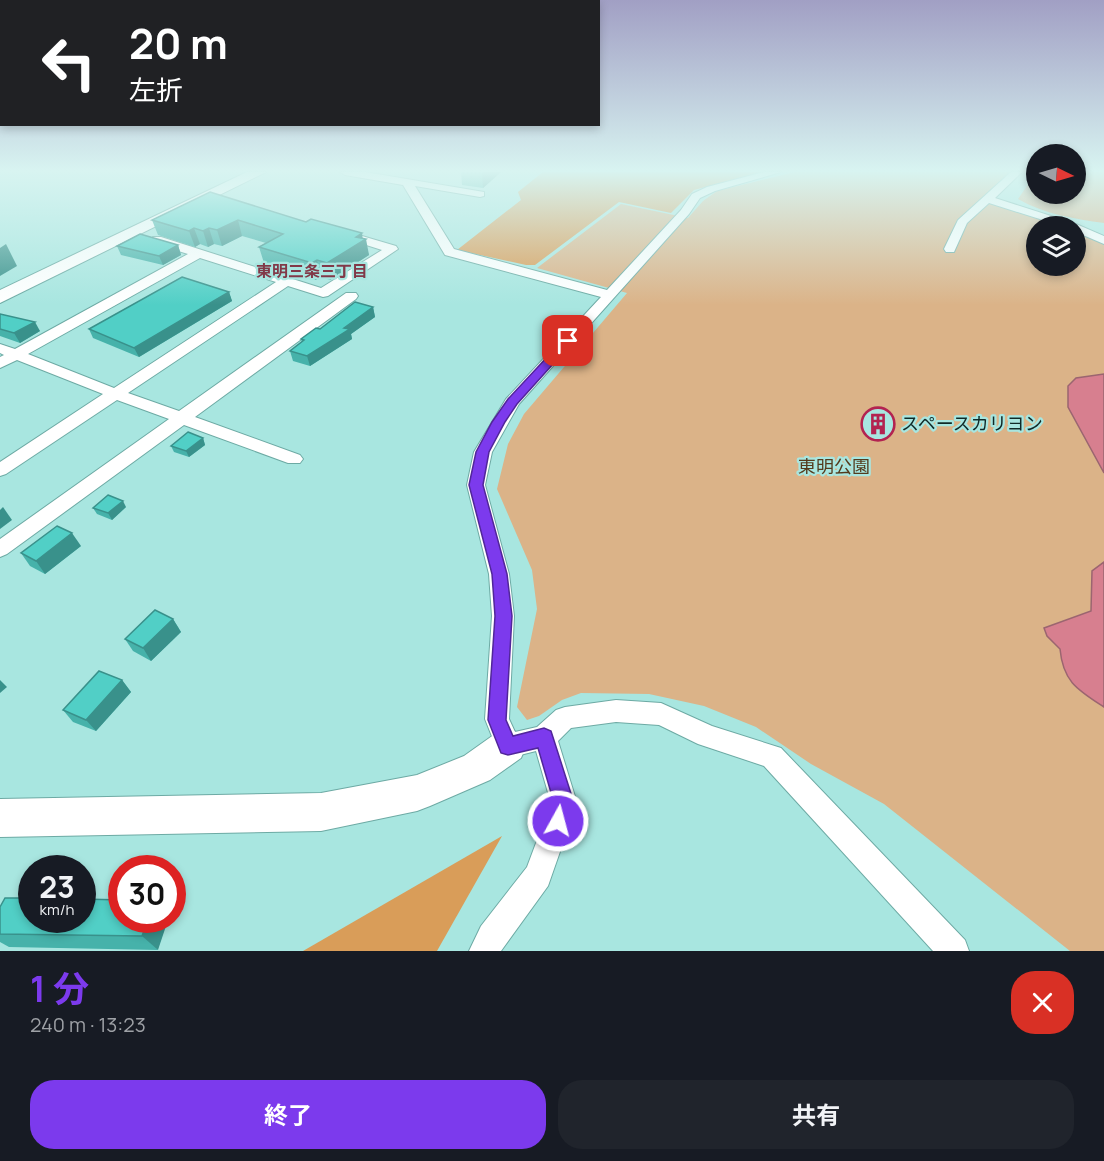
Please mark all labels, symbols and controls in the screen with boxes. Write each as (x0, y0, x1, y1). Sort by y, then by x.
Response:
text: 20 m (129, 14, 228, 72)
icon: left (30, 24, 108, 102)
text: 左折 (129, 71, 183, 108)
north arrow (1026, 144, 1086, 204)
map controls (1026, 144, 1086, 276)
button: layers (1026, 216, 1086, 276)
district label: 東明三条三丁目 (256, 260, 368, 282)
pin (542, 315, 593, 366)
icon: arrive (551, 324, 584, 357)
building icon: スペースカリヨン (860, 406, 896, 442)
place label: スペースカリヨン (901, 411, 1043, 435)
park label: 東明公園 (798, 454, 870, 478)
position arrow (526, 789, 590, 853)
speed limit sign: 30 (108, 855, 186, 933)
text: 23 (39, 866, 75, 907)
text: km/h (40, 899, 74, 920)
text: 1 分 (30, 964, 89, 1013)
button: close (1011, 971, 1074, 1034)
text: 240 m · 13:23 (30, 1011, 146, 1038)
button: 終了 (30, 1080, 546, 1149)
button: 共有 (558, 1080, 1074, 1149)

